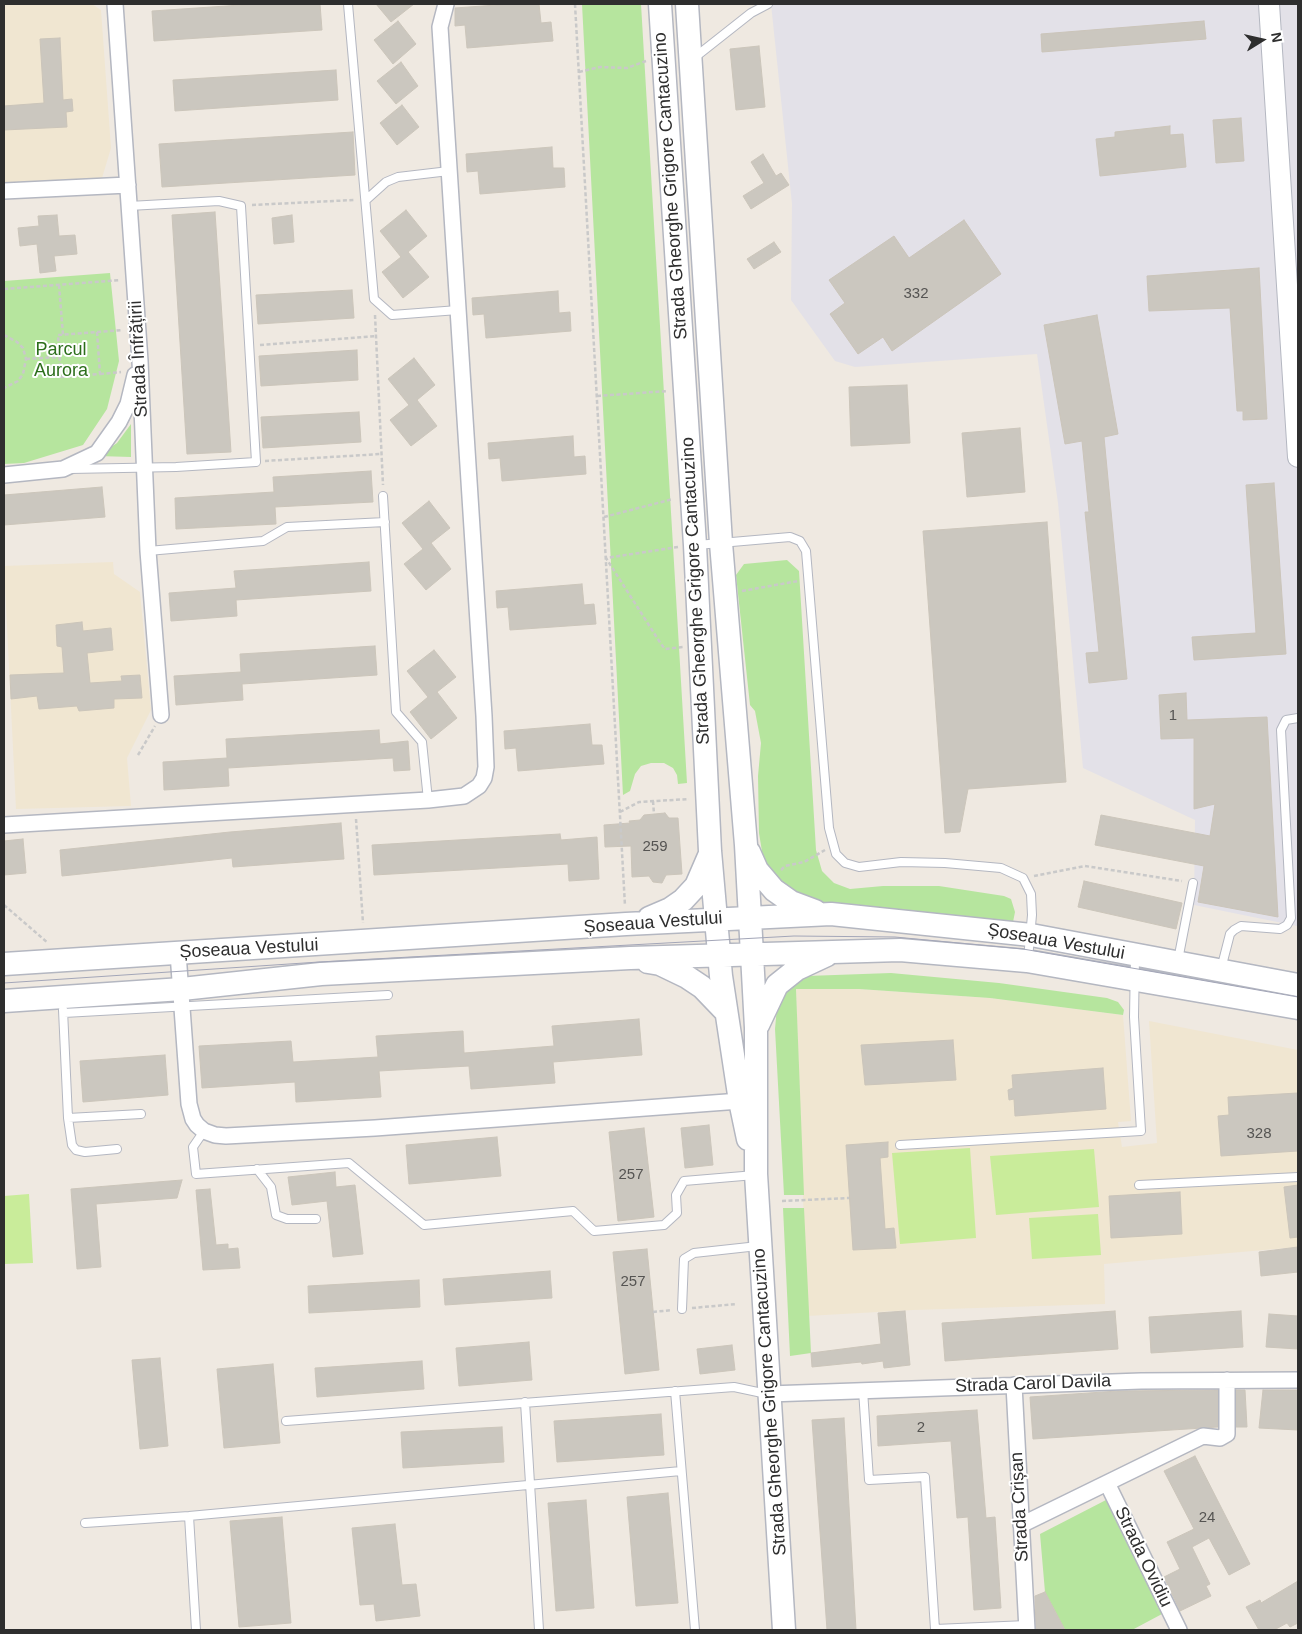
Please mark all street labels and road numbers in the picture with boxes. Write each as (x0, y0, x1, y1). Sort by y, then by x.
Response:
street label: Strada Gheorghe Grigore Cantacuzino (649, 32, 693, 340)
street label: Strada Înfrățirii (125, 300, 153, 418)
street label: Strada Gheorghe Grigore Cantacuzino (677, 437, 715, 745)
street label: Șoseaua Vestului (583, 907, 723, 939)
street label: Șoseaua Vestului (986, 919, 1126, 965)
street label: Șoseaua Vestului (179, 935, 319, 963)
street label: Strada Gheorghe Grigore Cantacuzino (748, 1248, 792, 1556)
street label: Strada Carol Davila (955, 1370, 1111, 1398)
street label: Strada Crișan (1006, 1451, 1034, 1563)
street label: Strada Ovidiu (1109, 1503, 1177, 1611)

